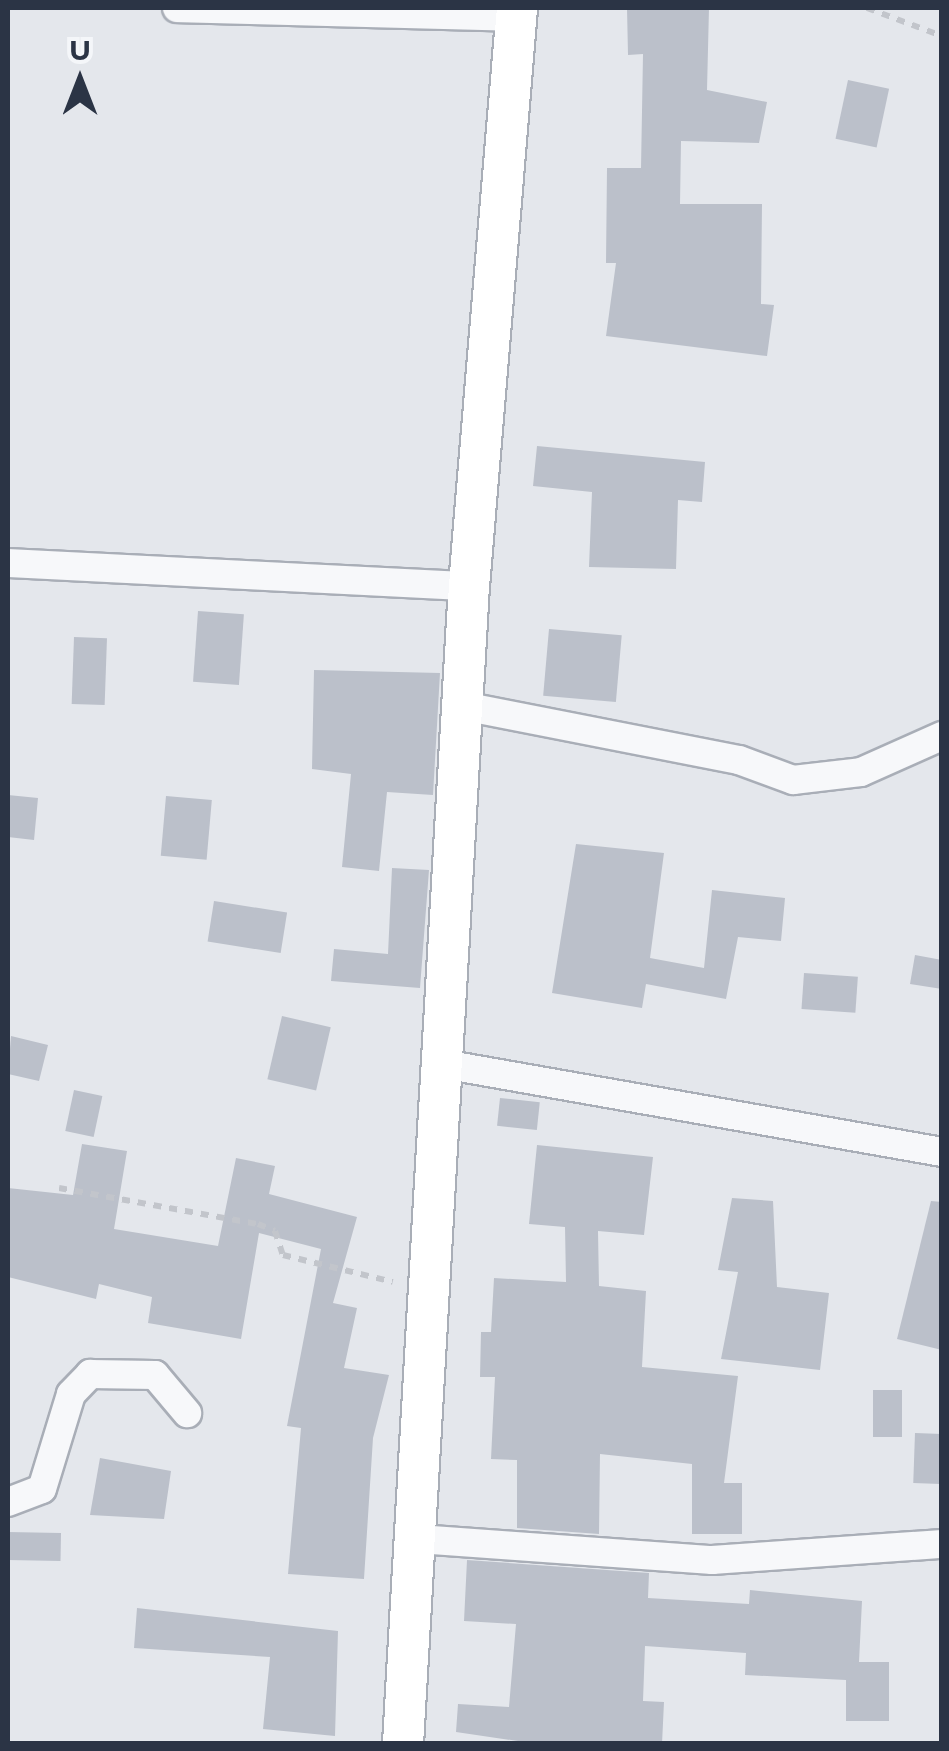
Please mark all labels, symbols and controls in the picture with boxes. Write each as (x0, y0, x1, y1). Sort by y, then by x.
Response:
north arrow (30, 30, 130, 130)
text: U (69, 33, 91, 67)

